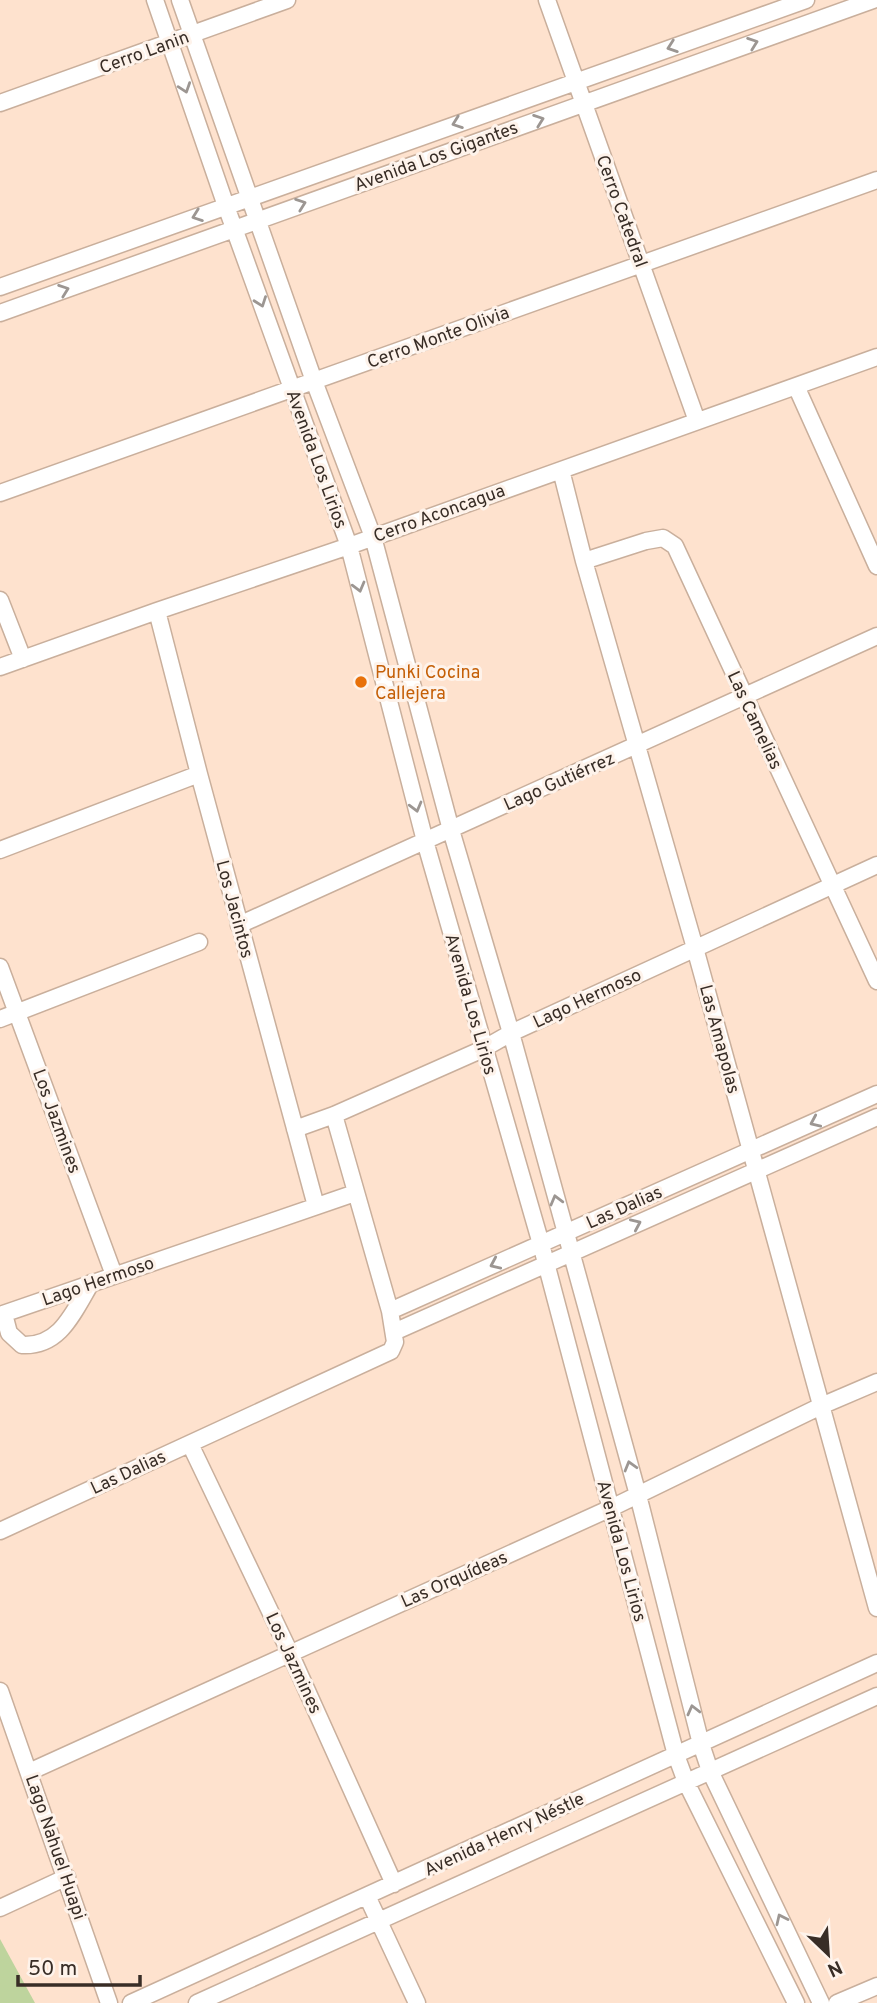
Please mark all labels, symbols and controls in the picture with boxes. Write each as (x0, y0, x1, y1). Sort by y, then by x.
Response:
street label: Cerro Lanin (96, 27, 193, 80)
one-way arrow (746, 37, 758, 51)
one-way arrow (666, 39, 678, 53)
one-way arrow (177, 81, 191, 93)
one-way arrow (532, 114, 544, 128)
one-way arrow (452, 115, 464, 129)
street label: Avenida Los Gigantes (351, 117, 522, 198)
street label: Cerro Catedral (590, 152, 652, 271)
one-way arrow (295, 198, 307, 212)
one-way arrow (192, 208, 204, 222)
one-way arrow (58, 284, 70, 298)
one-way arrow (253, 296, 267, 308)
street label: Cerro Monte Olivia (364, 302, 513, 375)
street label: Avenida Los Lirios (280, 387, 351, 532)
street label: Cerro Aconcagua (370, 480, 509, 549)
one-way arrow (351, 580, 366, 592)
place label: Punki Cocina Callejera (375, 662, 480, 706)
street label: Las Camelias (721, 668, 786, 774)
marker: Punki Cocina Callejera (353, 674, 369, 690)
street label: Lago Gutiérrez (500, 748, 619, 817)
one-way arrow (408, 801, 422, 813)
street label: Los Jacintos (209, 858, 258, 961)
street label: Avenida Los Lirios (438, 931, 501, 1078)
street label: Lago Hermoso (530, 964, 646, 1035)
street label: Las Amapolas (693, 982, 744, 1096)
street label: Los Jazmines (26, 1066, 85, 1177)
one-way arrow (810, 1114, 822, 1128)
street label: Las Dalias (583, 1181, 666, 1235)
one-way arrow (550, 1194, 564, 1206)
one-way arrow (628, 1218, 641, 1232)
street label: Lago Hermoso (39, 1252, 158, 1312)
one-way arrow (490, 1256, 502, 1270)
street label: Las Dalias (87, 1446, 170, 1501)
one-way arrow (623, 1460, 638, 1472)
street label: Avenida Los Lirios (591, 1478, 651, 1625)
street label: Las Orquídeas (398, 1547, 512, 1614)
street label: Los Jazmines (259, 1609, 326, 1718)
one-way arrow (687, 1704, 701, 1716)
street label: Lago Nahuel Huapi (19, 1772, 90, 1923)
street label: Avenida Henry Néstle (421, 1788, 588, 1883)
one-way arrow (775, 1914, 789, 1926)
north arrow (793, 1919, 863, 1989)
scale bar (18, 1944, 140, 1988)
text: N (823, 1954, 846, 1981)
text: 50 m (28, 1956, 77, 1983)

